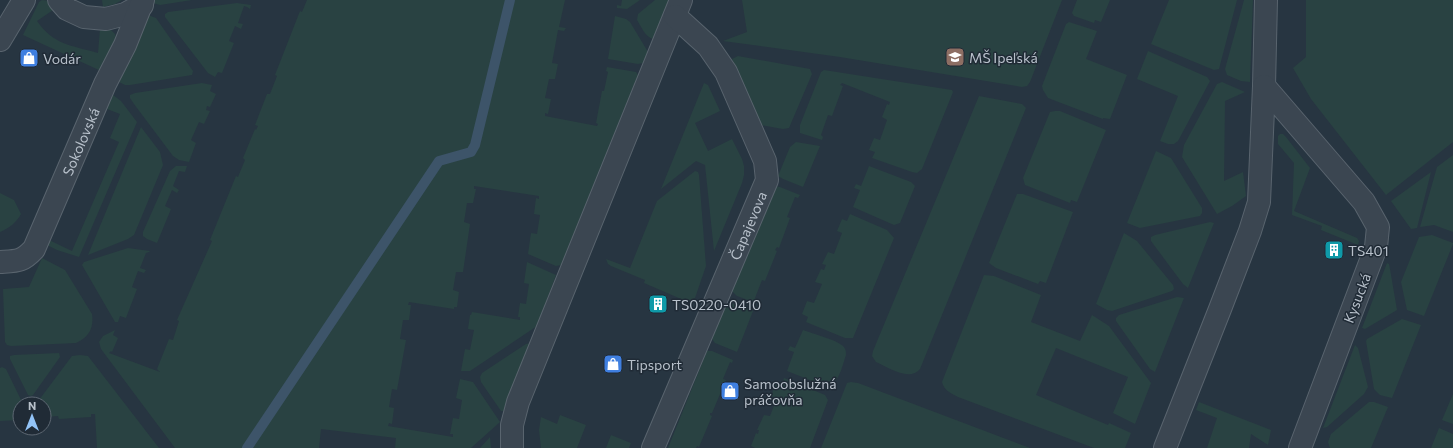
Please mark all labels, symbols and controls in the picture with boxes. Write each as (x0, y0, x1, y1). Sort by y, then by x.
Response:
school or university icon: MŠ Ipeľská (944, 46, 966, 68)
shop icon: Vodár (18, 47, 40, 69)
place label: MŠ Ipeľská (969, 49, 1038, 66)
place label: Vodár (43, 50, 81, 67)
street label: Sokolovská (58, 105, 102, 178)
street label: Čapajevova (726, 189, 770, 262)
building icon: TS401 (1323, 239, 1345, 261)
place label: TS401 (1348, 242, 1389, 259)
street label: Kysucká (1340, 271, 1374, 325)
building icon: TS0220-0410 (647, 293, 669, 315)
place label: TS0220-0410 (672, 296, 761, 313)
shop icon: Tipsport (602, 353, 624, 375)
place label: Tipsport (627, 356, 682, 373)
place label: Samoobslužná práčovňa (744, 375, 837, 408)
shop icon: Samoobslužná práčovňa (719, 380, 741, 402)
north arrow (12, 396, 52, 436)
text: N (28, 399, 36, 412)

